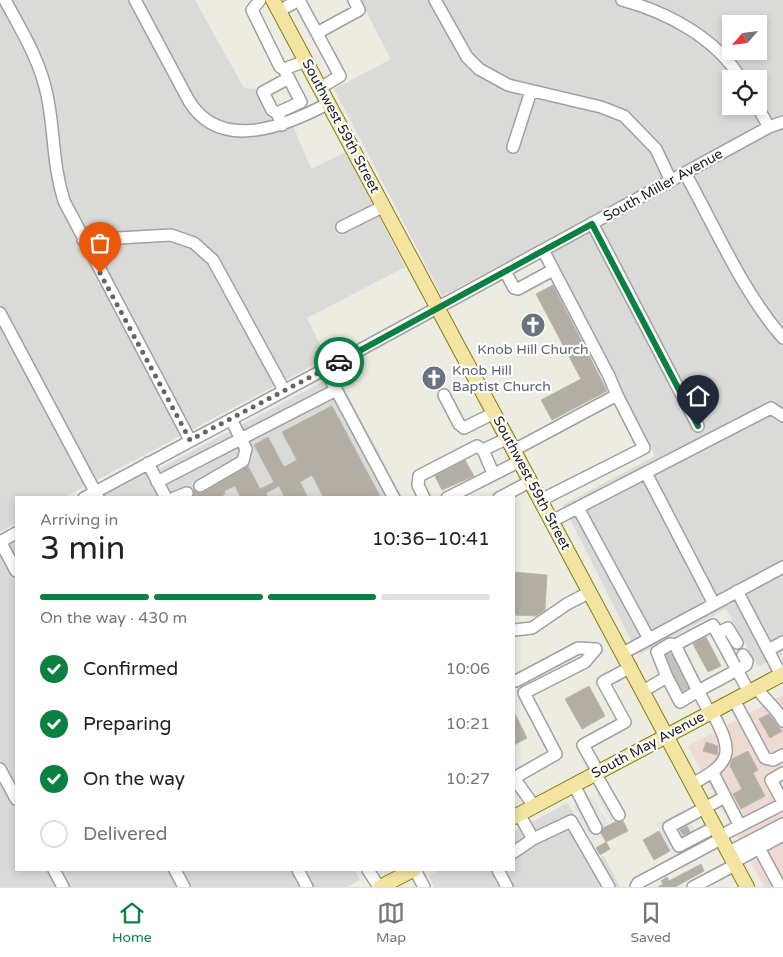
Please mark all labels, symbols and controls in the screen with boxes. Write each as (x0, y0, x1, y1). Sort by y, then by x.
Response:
north arrow (722, 15, 768, 60)
map controls (722, 15, 767, 115)
street label: Southwest 59th Street (298, 56, 384, 196)
button: locate (722, 70, 767, 115)
street label: South Miller Avenue (600, 145, 726, 225)
pin (79, 222, 121, 273)
icon: bag (86, 229, 114, 257)
church icon: Knob Hill Church (520, 312, 546, 338)
courier (314, 337, 364, 387)
place label: Knob Hill Church (477, 341, 589, 358)
icon: car (325, 348, 353, 376)
place label: Knob Hill Baptist Church (452, 362, 551, 395)
church icon: Knob Hill Baptist Church (421, 365, 447, 391)
pin (677, 375, 719, 426)
icon: home (684, 382, 712, 410)
street label: Southwest 59th Street (489, 413, 575, 553)
text: Arriving in (40, 510, 118, 530)
text: 10:36–10:41 (372, 528, 490, 550)
text: 3 min (40, 530, 125, 568)
text: On the way · 430 m (40, 608, 187, 628)
icon: check (40, 655, 68, 683)
text: Confirmed (83, 658, 178, 680)
text: 10:06 (446, 659, 490, 679)
street label: South May Avenue (589, 708, 708, 782)
icon: check (40, 710, 68, 738)
text: Preparing (83, 713, 172, 735)
text: 10:21 (446, 714, 490, 734)
icon: check (40, 765, 68, 793)
text: On the way (83, 768, 185, 790)
text: 10:27 (446, 769, 490, 789)
text: Delivered (83, 823, 168, 845)
tab: Home (112, 899, 152, 946)
tab: Map (376, 899, 406, 946)
tab: Saved (630, 899, 671, 946)

